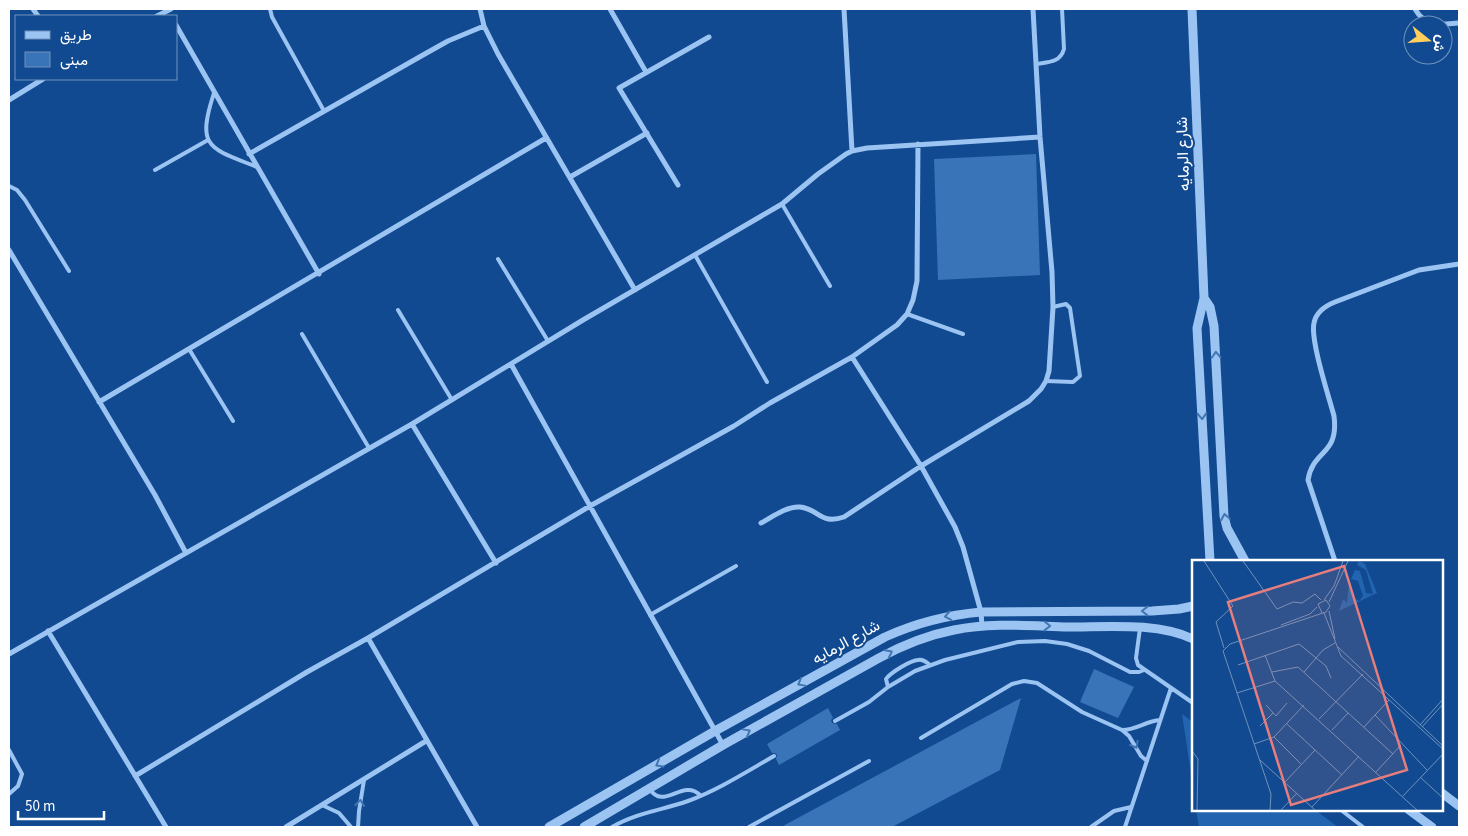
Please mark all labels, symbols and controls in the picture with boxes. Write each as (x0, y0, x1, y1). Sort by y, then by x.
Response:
legend (15, 15, 178, 80)
north arrow (1403, 15, 1453, 65)
text: طريق (60, 25, 92, 46)
text: ش (1427, 33, 1451, 55)
text: مبنى (60, 50, 88, 71)
street label: شارع الرمايه (1171, 116, 1195, 192)
one-way arrow (1210, 351, 1221, 359)
one-way arrow (1196, 412, 1207, 420)
one-way arrow (1220, 513, 1230, 522)
inset map (1192, 560, 1443, 811)
one-way arrow (1140, 606, 1148, 616)
one-way arrow (943, 611, 952, 621)
street label: شارع الرمايه (808, 614, 884, 670)
one-way arrow (1044, 621, 1052, 631)
one-way arrow (884, 649, 893, 659)
one-way arrow (797, 677, 806, 687)
one-way arrow (742, 728, 751, 738)
one-way arrow (1129, 740, 1139, 749)
one-way arrow (656, 757, 665, 767)
scale bar (18, 788, 104, 820)
text: 50 m (25, 796, 55, 817)
one-way arrow (354, 799, 365, 807)

